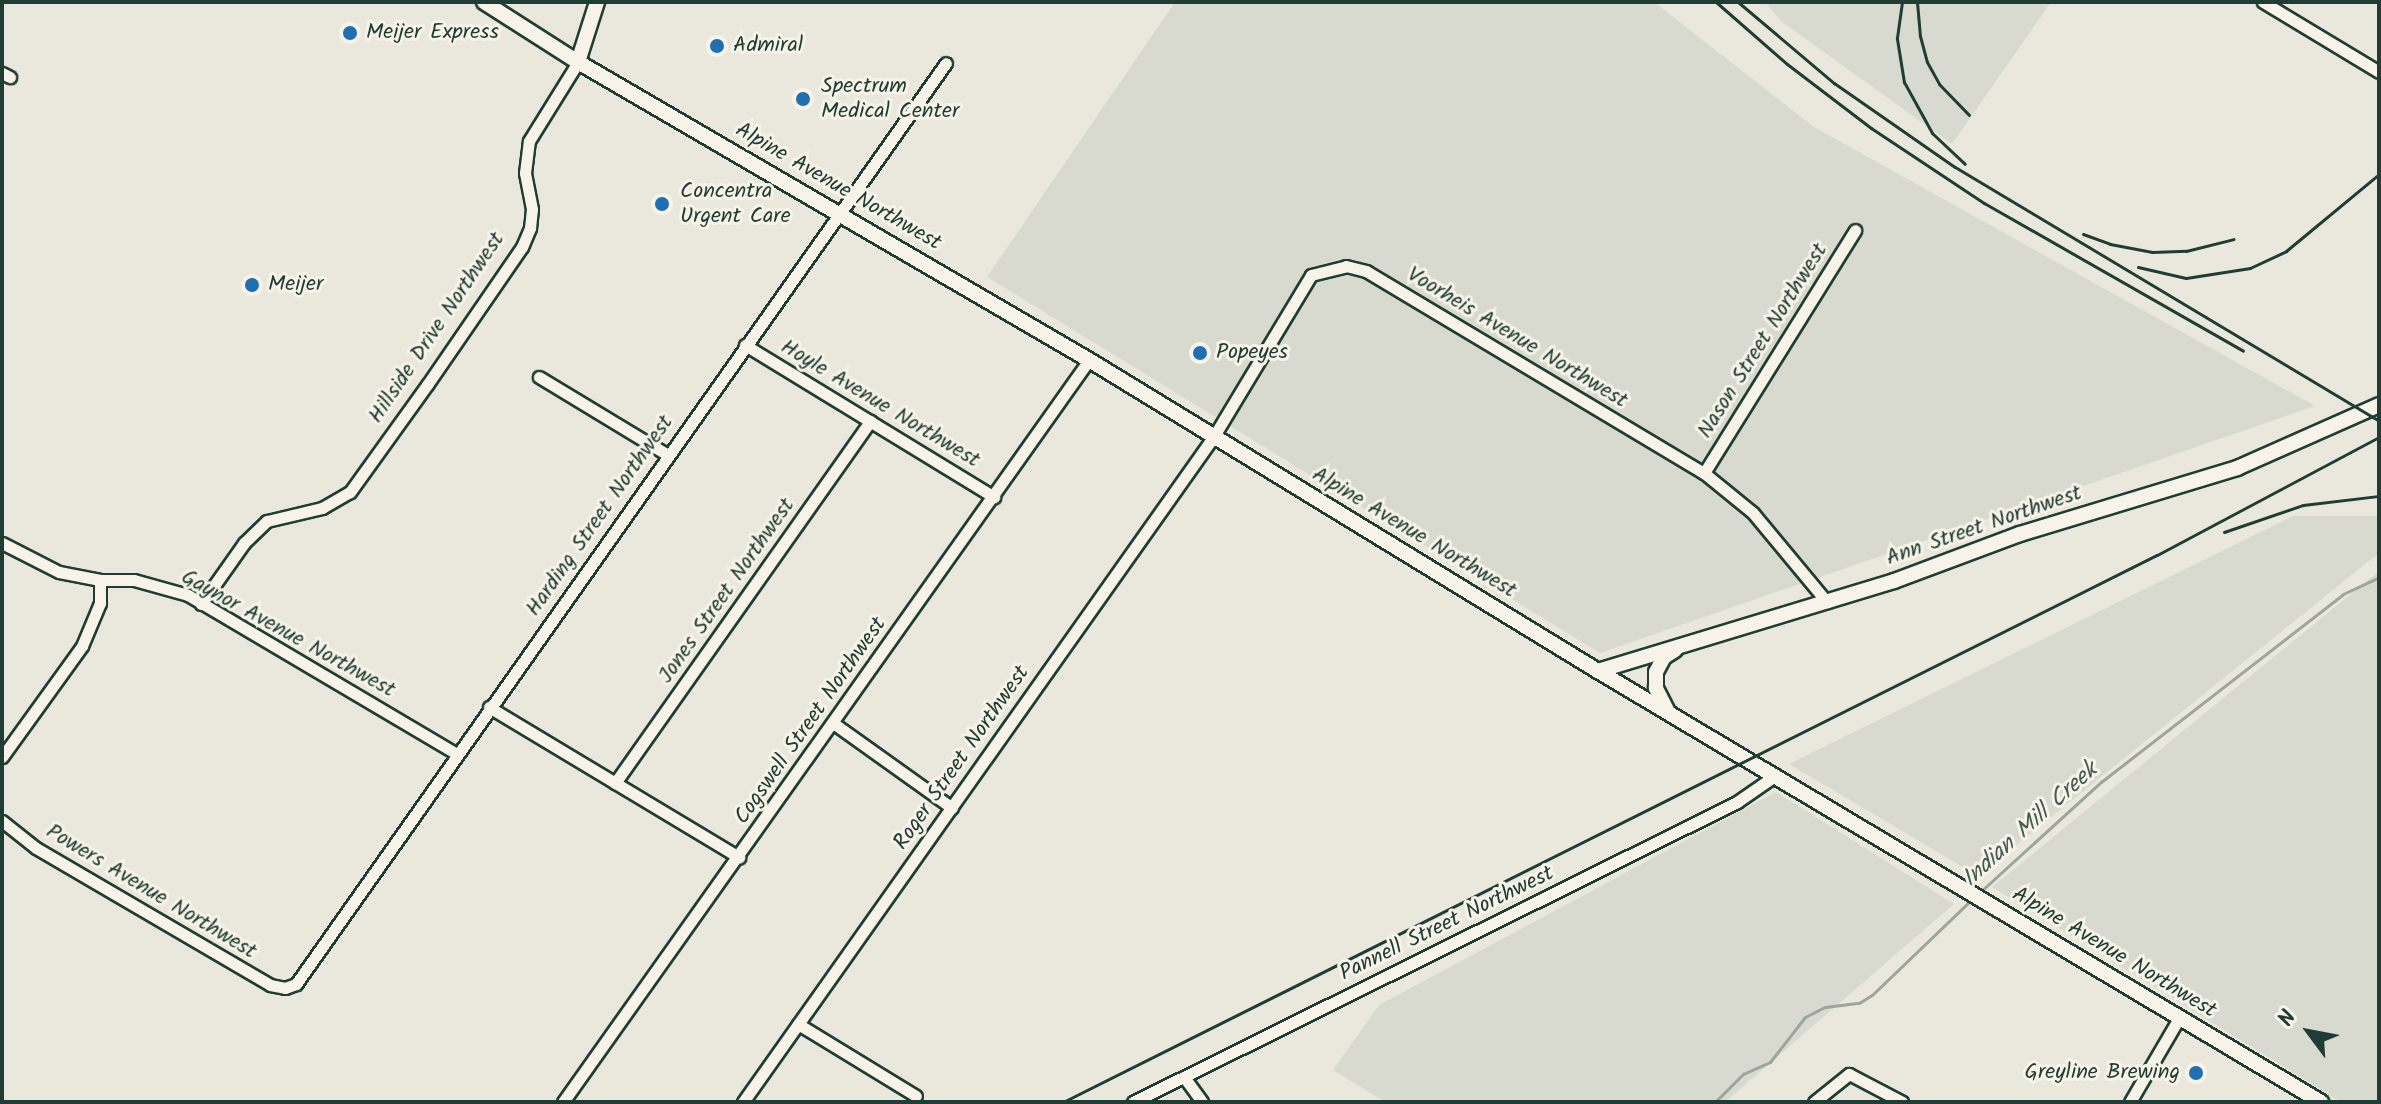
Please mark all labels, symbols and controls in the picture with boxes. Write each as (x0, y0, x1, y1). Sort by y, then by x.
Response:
place label: Meijer Express (366, 20, 499, 46)
marker: Meijer Express (341, 24, 359, 42)
place label: Admiral (733, 33, 803, 59)
marker: Admiral (708, 37, 726, 55)
place label: Spectrum Medical Center (821, 73, 959, 124)
marker: Spectrum Medical Center (792, 88, 814, 110)
street label: Alpine Avenue Northwest (730, 117, 946, 257)
place label: Concentra Urgent Care (680, 178, 791, 230)
marker: Concentra Urgent Care (651, 193, 673, 215)
street label: Hillside Drive Northwest (363, 227, 511, 429)
street label: Nason Street Northwest (1692, 239, 1834, 443)
street label: Voorheis Avenue Northwest (1402, 262, 1632, 414)
place label: Meijer (268, 272, 323, 298)
marker: Meijer (243, 276, 261, 294)
street label: Hoyle Avenue Northwest (776, 334, 984, 474)
place label: Popeyes (1216, 340, 1288, 366)
marker: Popeyes (1191, 344, 1209, 362)
street label: Harding Street Northwest (521, 410, 679, 622)
street label: Alpine Avenue Northwest (1307, 462, 1521, 604)
street label: Ann Street Northwest (1883, 480, 2085, 572)
street label: Jones Street Northwest (653, 493, 801, 689)
street label: Gaynor Avenue Northwest (176, 564, 400, 704)
street label: Cogswell Street Northwest (729, 612, 893, 830)
street label: Roger Street Northwest (888, 661, 1036, 855)
water label: Indian Mill Creek (1956, 756, 2104, 894)
street label: Powers Avenue Northwest (41, 819, 261, 965)
street label: Pannell Street Northwest (1336, 861, 1558, 987)
street label: Alpine Avenue Northwest (2007, 882, 2221, 1024)
north arrow (2269, 992, 2349, 1072)
text: N (2270, 1004, 2307, 1034)
place label: Greyline Brewing (2025, 1060, 2180, 1086)
marker: Greyline Brewing (2187, 1064, 2205, 1082)

